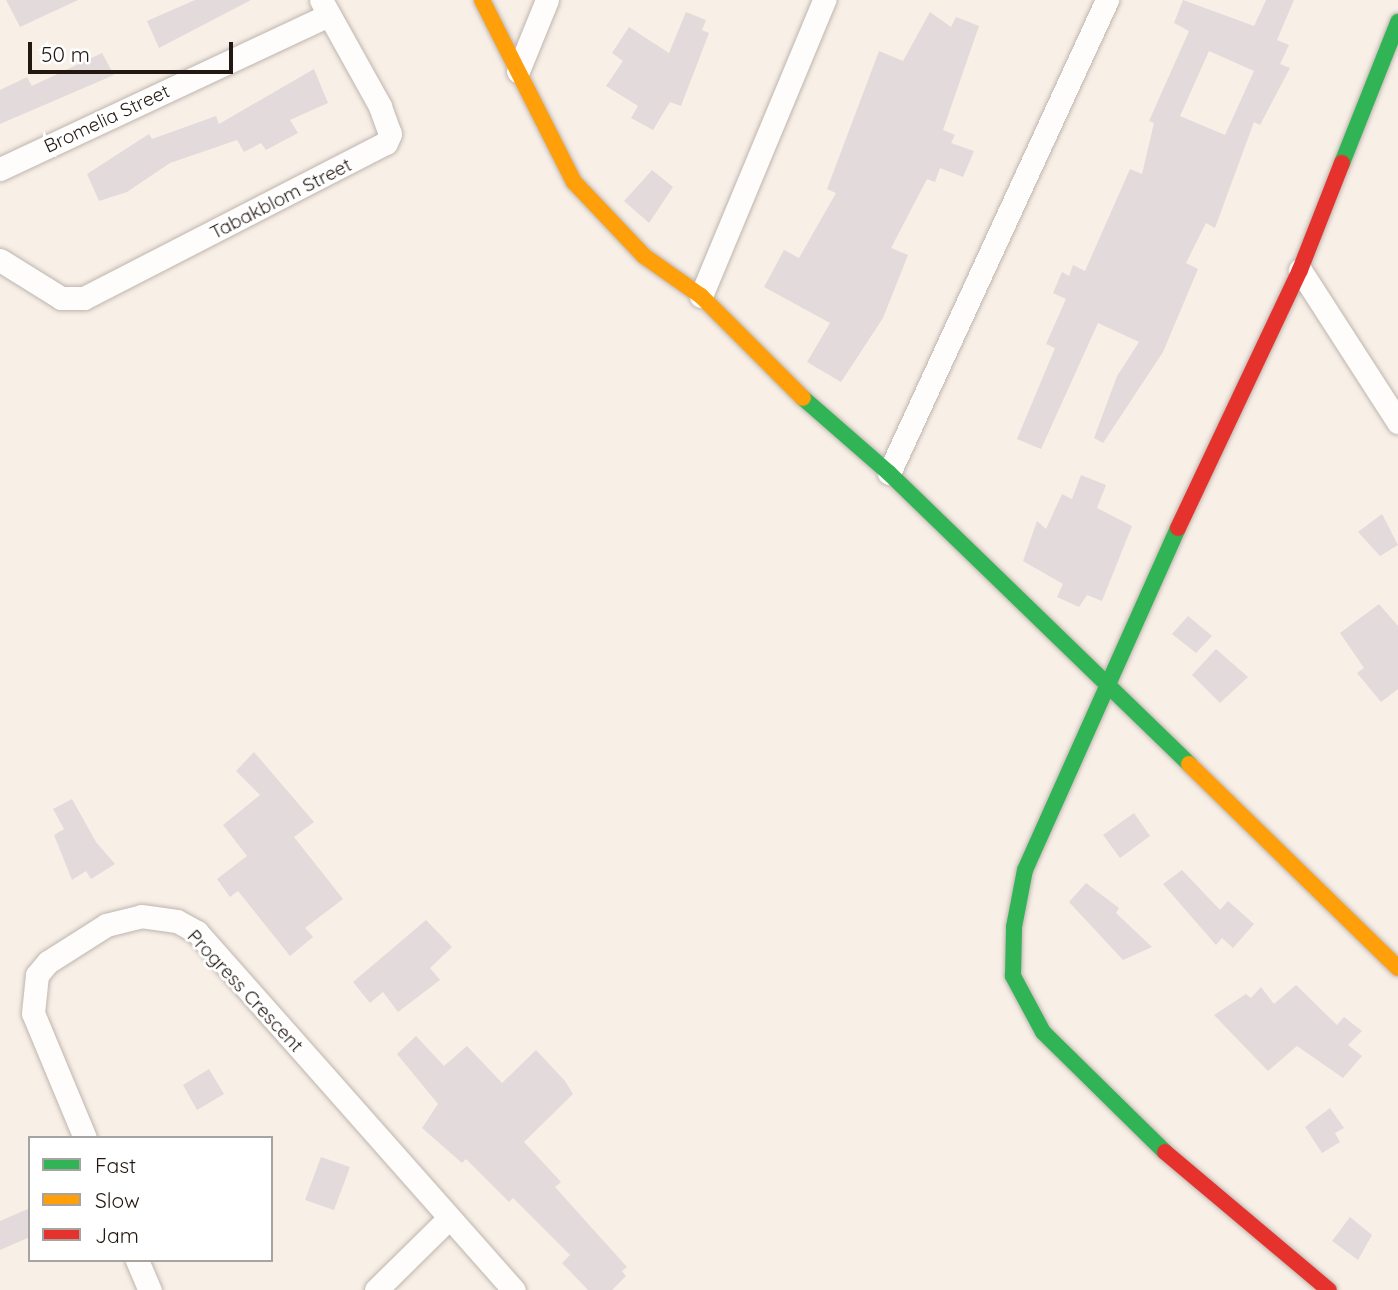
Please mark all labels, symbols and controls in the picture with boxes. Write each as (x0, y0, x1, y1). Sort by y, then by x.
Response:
scale bar (32, 28, 236, 72)
text: 50 m (41, 41, 90, 67)
street label: Bromelia Street (41, 80, 173, 158)
street label: Tabakblom Street (206, 153, 356, 245)
street label: Progress Crescent (182, 925, 308, 1057)
legend (28, 1136, 273, 1262)
text: Fast (95, 1152, 136, 1178)
text: Slow (95, 1187, 140, 1213)
text: Jam (95, 1222, 139, 1248)

